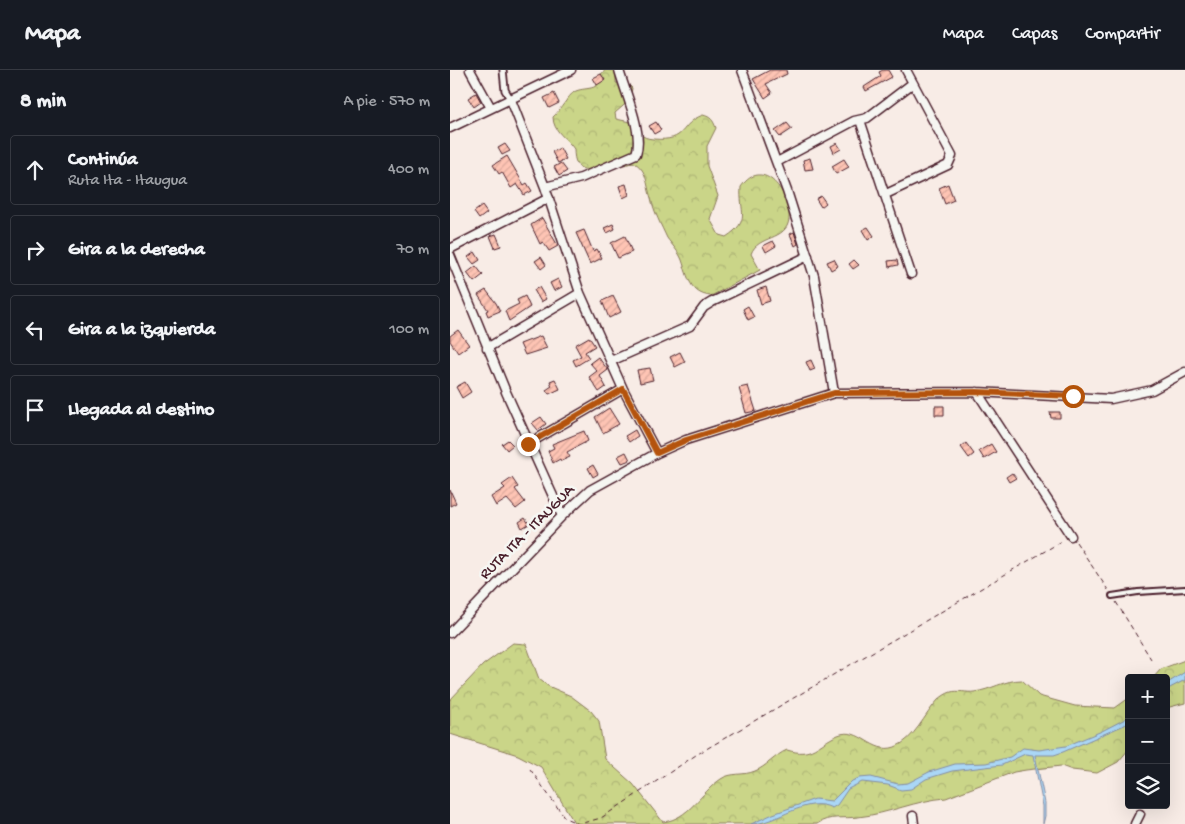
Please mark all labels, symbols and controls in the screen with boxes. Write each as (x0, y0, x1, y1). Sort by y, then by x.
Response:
text: Mapa (25, 20, 80, 49)
text: Mapa (943, 24, 984, 45)
text: Capas (1012, 24, 1057, 45)
text: Compartir (1085, 24, 1160, 45)
text: 8 min (20, 90, 66, 115)
text: A pie · 570 m (344, 93, 430, 112)
text: Continúa (68, 149, 138, 172)
icon: ahead (21, 156, 49, 184)
text: 400 m (388, 161, 429, 180)
text: Ruta Ita - Itaugua (68, 172, 187, 191)
icon: right (21, 236, 49, 264)
text: Gira a la derecha (68, 239, 205, 262)
text: 70 m (396, 241, 429, 260)
icon: left (21, 316, 49, 344)
text: Gira a la izquierda (68, 319, 215, 342)
text: 100 m (389, 321, 429, 340)
route start (1062, 385, 1085, 408)
icon: arrive (21, 396, 49, 424)
text: Llegada al destino (68, 399, 214, 422)
route end (517, 433, 540, 456)
street label: RUTA ITA - ITAUGUA (477, 480, 581, 584)
map controls (1125, 674, 1170, 809)
button: + (1125, 674, 1170, 719)
button: − (1125, 719, 1170, 764)
button: layers (1125, 764, 1170, 809)

